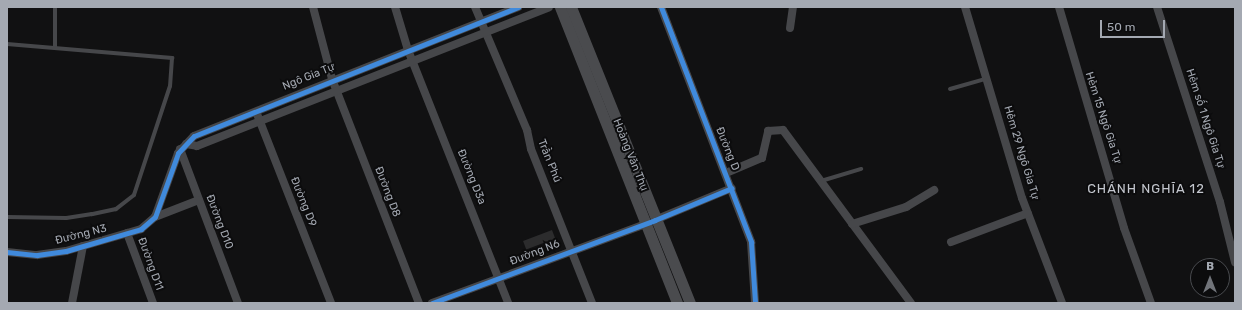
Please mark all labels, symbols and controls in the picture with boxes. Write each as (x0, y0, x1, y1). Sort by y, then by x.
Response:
scale bar (1102, 12, 1167, 38)
text: 50 m (1107, 20, 1135, 34)
street label: Ngô Gia Tự (281, 60, 337, 94)
street label: Hẻm số 1 Ngô Gia Tự (1183, 67, 1227, 171)
street label: Hẻm 15 Ngô Gia Tự (1082, 70, 1124, 166)
street label: Hẻm 29 Ngô Gia Tự (1000, 104, 1042, 202)
street label: Hoàng Văn Thụ (609, 117, 651, 193)
street label: Đường D (712, 125, 742, 173)
street label: Trần Phú (534, 137, 564, 185)
street label: Đường D3a (454, 147, 488, 207)
street label: Đường D8 (371, 165, 403, 219)
street label: Đường D9 (287, 175, 319, 229)
district label: CHÁNH NGHĨA 12 (1087, 181, 1205, 197)
street label: Đường D10 (203, 193, 235, 251)
street label: Đường N3 (54, 222, 108, 248)
street label: Đường D11 (134, 236, 166, 292)
street label: Đường N6 (508, 237, 562, 269)
north arrow (1190, 258, 1230, 298)
text: B (1206, 260, 1214, 273)

